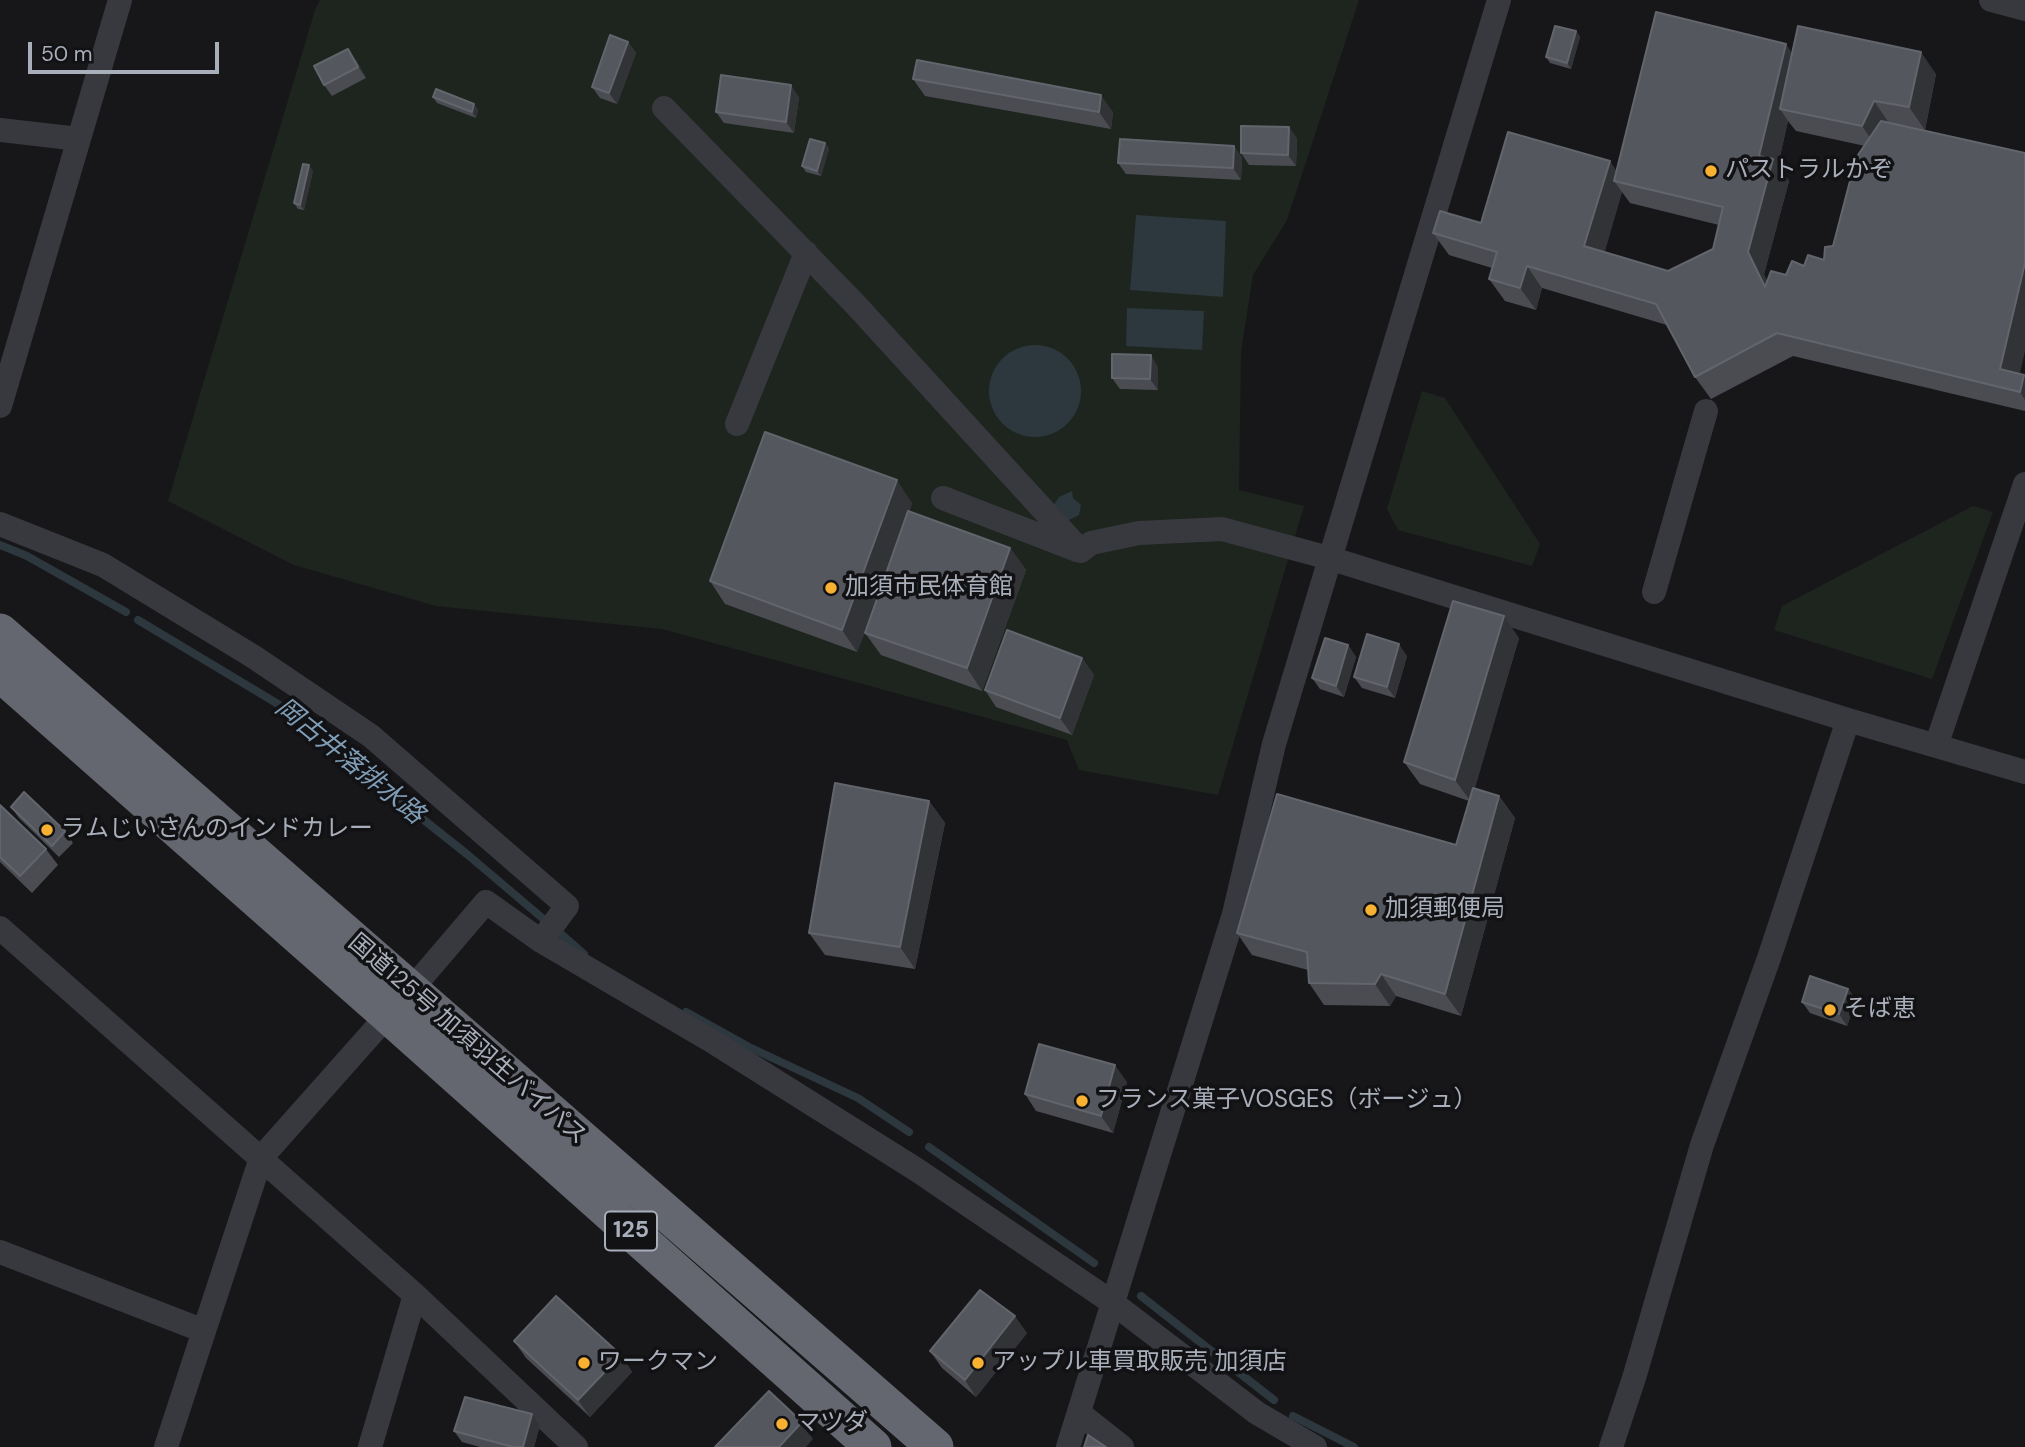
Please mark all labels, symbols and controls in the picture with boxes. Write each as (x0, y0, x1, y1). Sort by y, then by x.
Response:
scale bar (32, 28, 222, 72)
text: 50 m (41, 40, 92, 68)
place label: パストラルかぞ (1725, 157, 1893, 185)
marker: パストラルかぞ (1703, 163, 1719, 179)
place label: 加須市民体育館 (845, 574, 1013, 602)
marker: 加須市民体育館 (823, 580, 839, 596)
water label: 岡古井落排水路 (268, 693, 430, 831)
place label: ラムじいさんのインドカレー (61, 816, 373, 844)
marker: ラムじいさんのインドカレー (39, 822, 55, 838)
place label: 加須郵便局 (1385, 896, 1505, 924)
marker: 加須郵便局 (1363, 902, 1379, 918)
street label: 国道125号 加須羽生バイパス (342, 929, 592, 1151)
place label: そば恵 (1844, 996, 1916, 1024)
marker: そば恵 (1822, 1002, 1838, 1018)
place label: フランス菓子VOSGES（ボージュ） (1096, 1087, 1478, 1115)
marker: フランス菓子VOSGES（ボージュ） (1074, 1093, 1090, 1109)
road number: 125 (605, 1212, 657, 1250)
place label: ワークマン (598, 1349, 718, 1377)
place label: アップル車買取販売 加須店 (992, 1349, 1286, 1377)
marker: ワークマン (576, 1355, 592, 1371)
marker: アップル車買取販売 加須店 (970, 1355, 986, 1371)
place label: マツダ (796, 1410, 868, 1438)
marker: マツダ (774, 1416, 790, 1432)

